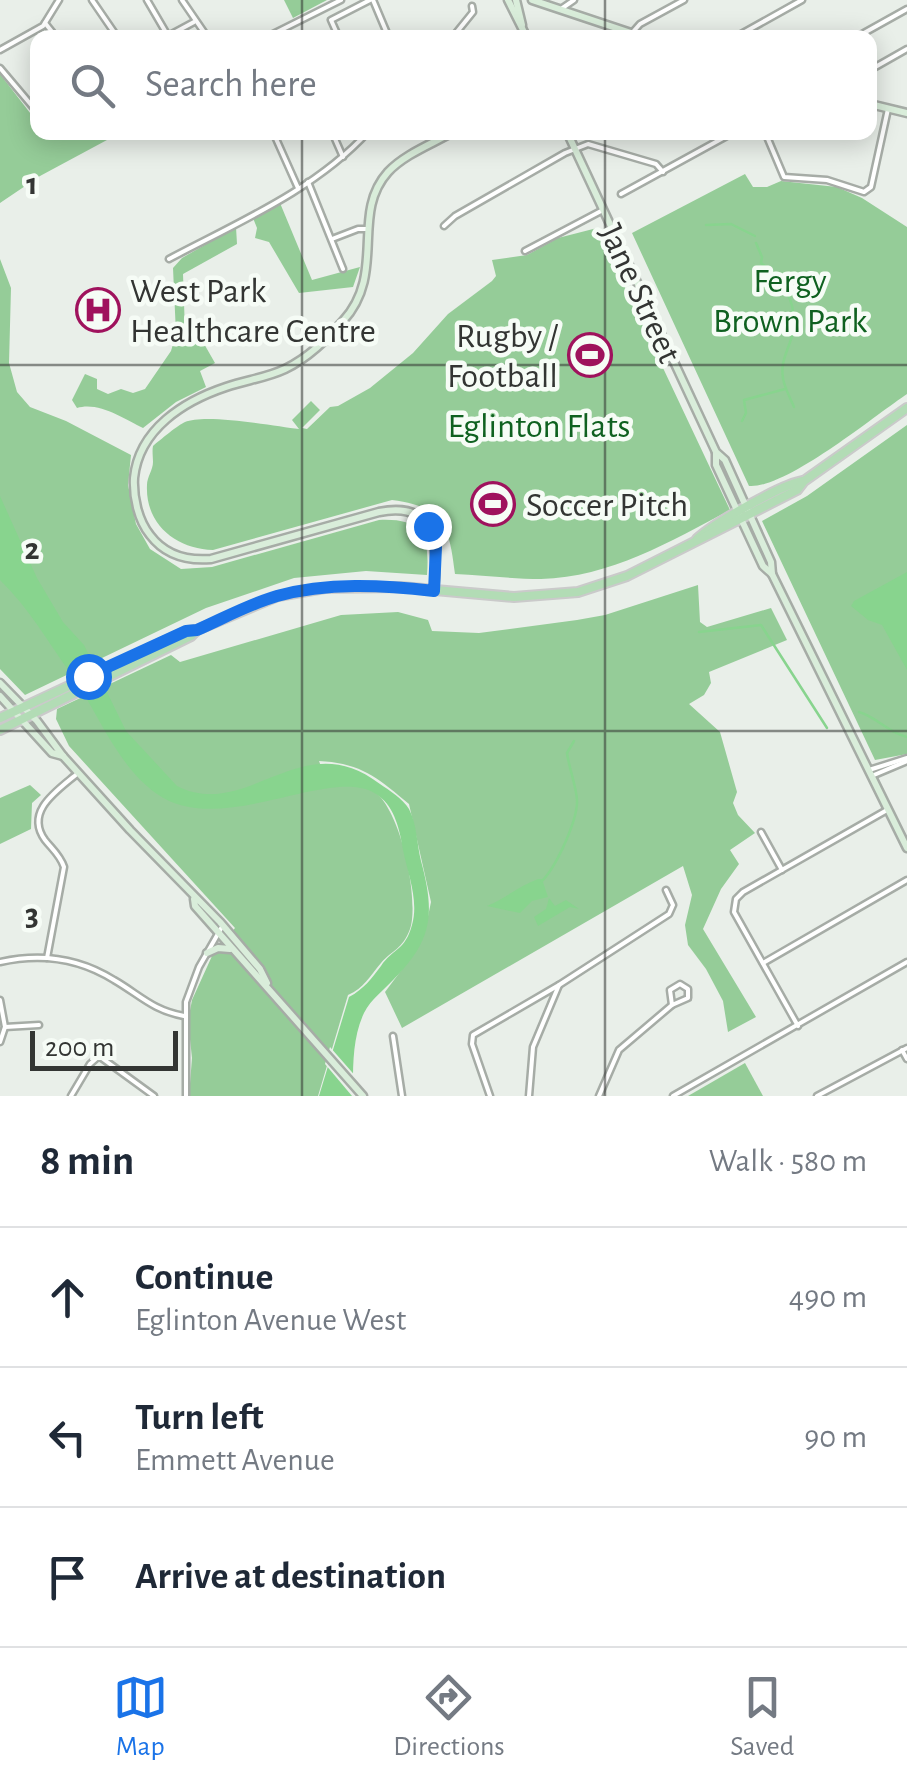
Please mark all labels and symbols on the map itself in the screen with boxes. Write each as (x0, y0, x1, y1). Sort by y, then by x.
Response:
text: 1 (26, 168, 38, 200)
street label: Jane Street (592, 219, 687, 368)
park label: Fergy Brown Park (713, 264, 867, 339)
place label: West Park Healthcare Centre (130, 274, 376, 349)
hospital icon: West Park Healthcare Centre (75, 287, 121, 333)
place label: Rugby / Football (447, 319, 559, 394)
sports icon: Rugby / Football (567, 332, 613, 378)
park label: Eglinton Flats (447, 409, 631, 444)
sports icon: Soccer Pitch (470, 481, 516, 527)
place label: Soccer Pitch (526, 488, 688, 523)
route end (406, 504, 452, 550)
text: 2 (24, 533, 40, 565)
route start (66, 654, 112, 700)
text: 3 (25, 899, 39, 931)
scale bar (30, 1026, 178, 1070)

